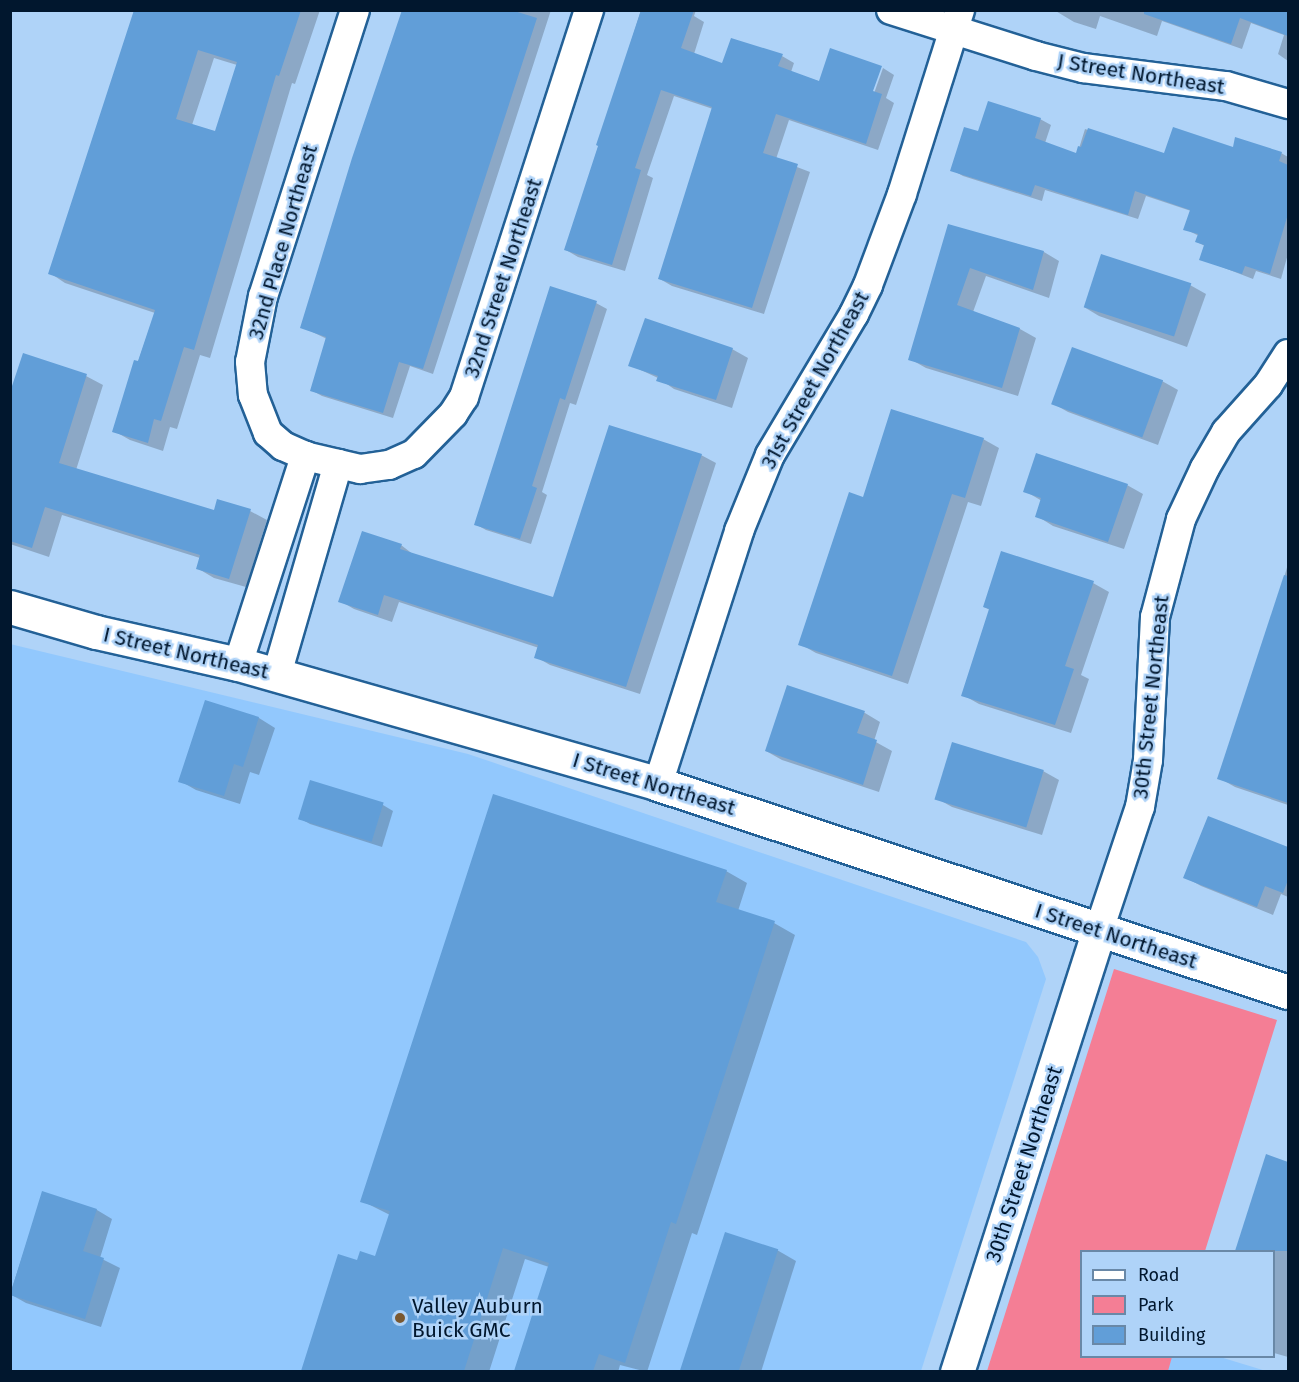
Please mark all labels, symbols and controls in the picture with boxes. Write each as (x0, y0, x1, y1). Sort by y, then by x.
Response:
street label: J Street Northeast (1056, 48, 1226, 100)
street label: 32nd Place Northeast (243, 142, 323, 342)
street label: 32nd Street Northeast (459, 175, 547, 381)
street label: 31st Street Northeast (756, 287, 874, 473)
street label: 30th Street Northeast (1128, 594, 1174, 800)
street label: I Street Northeast (101, 622, 271, 684)
street label: I Street Northeast (570, 747, 738, 821)
street label: I Street Northeast (1032, 898, 1200, 974)
street label: 30th Street Northeast (980, 1063, 1068, 1265)
legend (1080, 1250, 1275, 1358)
text: Road (1138, 1264, 1180, 1286)
place label: Valley Auburn Buick GMC (412, 1293, 543, 1343)
text: Park (1138, 1294, 1173, 1316)
marker: Valley Auburn Buick GMC (393, 1311, 407, 1325)
text: Building (1138, 1324, 1205, 1346)

